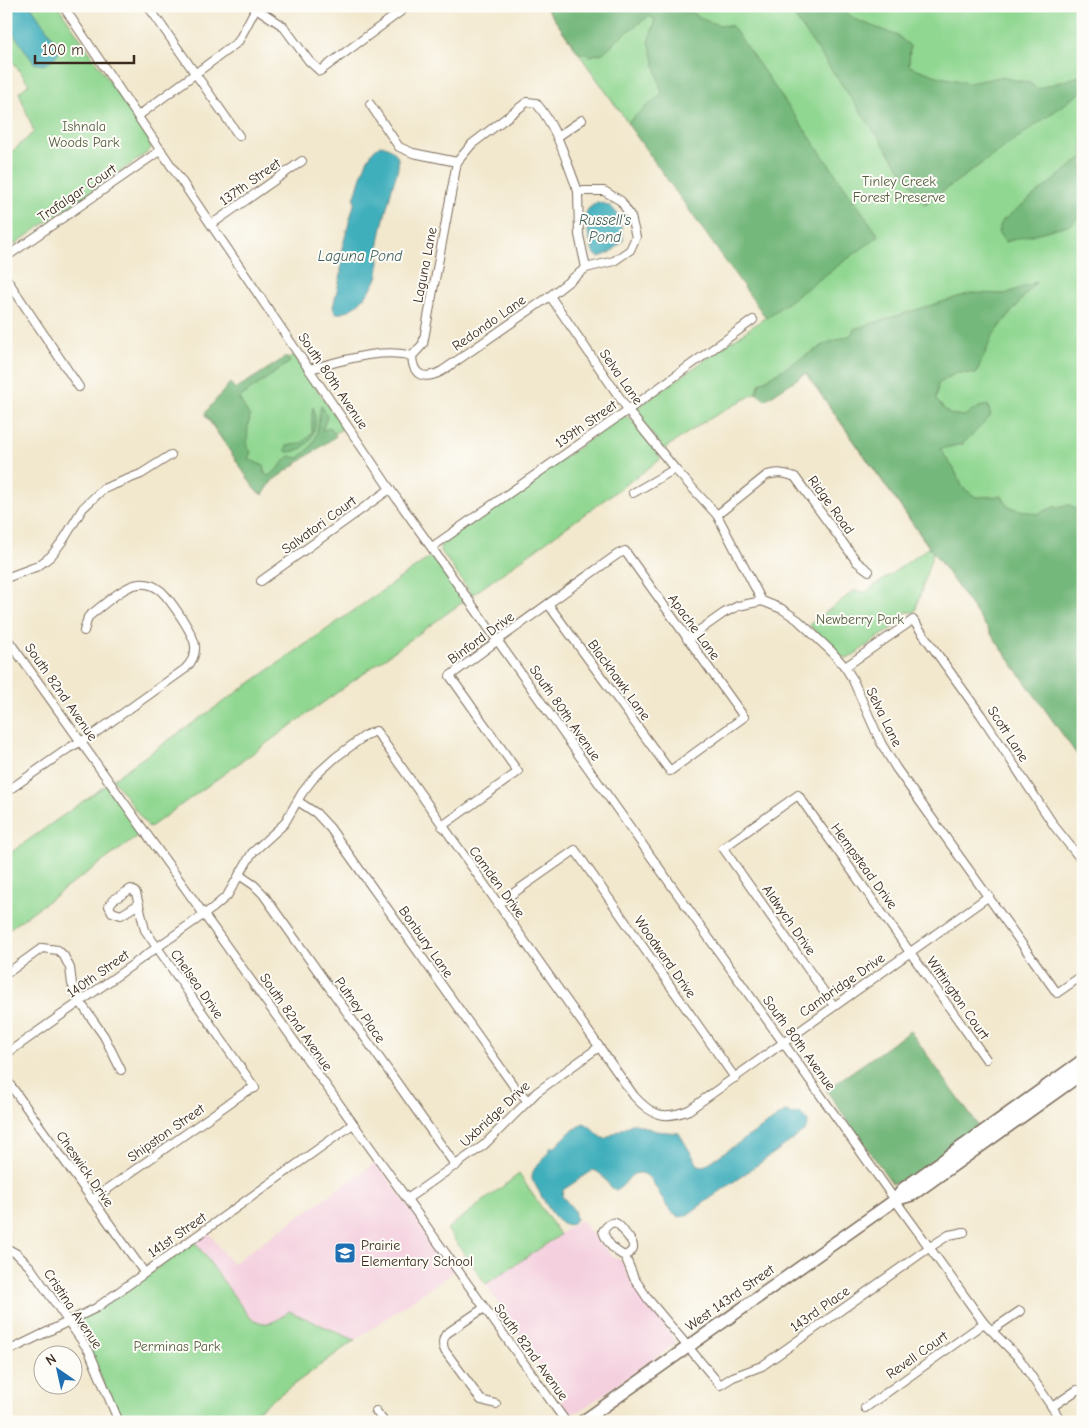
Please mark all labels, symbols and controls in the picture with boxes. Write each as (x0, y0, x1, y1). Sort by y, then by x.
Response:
scale bar (35, 32, 134, 64)
text: 100 m (42, 41, 84, 59)
park label: Ishnala Woods Park (48, 118, 120, 151)
street label: 137th Street (216, 154, 285, 209)
street label: Trafalgar Court (34, 160, 120, 226)
park label: Tinley Creek Forest Preserve (853, 173, 945, 206)
water label: Russell's Pond (579, 211, 632, 246)
street label: Laguna Lane (409, 226, 441, 304)
water label: Laguna Pond (318, 247, 403, 265)
street label: Redondo Lane (449, 291, 529, 355)
street label: South 80th Avenue (294, 329, 372, 433)
street label: Selva Lane (596, 346, 646, 408)
street label: 139th Street (552, 396, 621, 451)
street label: Ridge Road (804, 472, 858, 538)
street label: Salvatori Court (278, 492, 360, 558)
street label: Apache Lane (664, 591, 724, 663)
street label: Binford Drive (444, 608, 518, 668)
park label: Newberry Park (816, 611, 904, 628)
street label: Blackhawk Lane (584, 636, 654, 724)
street label: South 82nd Avenue (21, 640, 101, 744)
street label: South 80th Avenue (526, 662, 604, 764)
street label: Selva Lane (862, 684, 906, 750)
street label: Scott Lane (984, 703, 1032, 765)
street label: Hempstead Drive (827, 820, 901, 912)
street label: Camden Drive (465, 843, 529, 921)
street label: Aldwych Drive (758, 881, 820, 959)
street label: Bonbury Lane (395, 903, 457, 981)
street label: Woodward Drive (630, 913, 700, 1001)
street label: 140th Street (64, 946, 133, 1002)
street label: Chelsea Drive (167, 946, 227, 1022)
street label: Cambridge Drive (796, 949, 888, 1021)
street label: Wittington Court (923, 953, 994, 1044)
street label: South 82nd Avenue (256, 970, 336, 1074)
street label: Putney Place (331, 974, 389, 1046)
street label: South 80th Avenue (759, 992, 839, 1094)
street label: Uxbridge Drive (457, 1077, 533, 1151)
street label: Shipston Street (124, 1100, 209, 1166)
street label: Cheswick Drive (53, 1128, 117, 1210)
street label: 141st Street (145, 1208, 210, 1261)
place label: Prairie Elementary School (361, 1237, 473, 1270)
school or university icon: Prairie Elementary School (333, 1241, 357, 1265)
street label: West 143rd Street (682, 1261, 778, 1335)
street label: Cristina Avenue (40, 1266, 106, 1352)
street label: 143rd Place (787, 1282, 853, 1336)
street label: South 82nd Avenue (490, 1300, 572, 1404)
street label: Revell Court (883, 1327, 952, 1382)
park label: Perminas Park (134, 1338, 221, 1355)
north arrow (32, 1346, 82, 1396)
text: N (42, 1350, 60, 1369)

